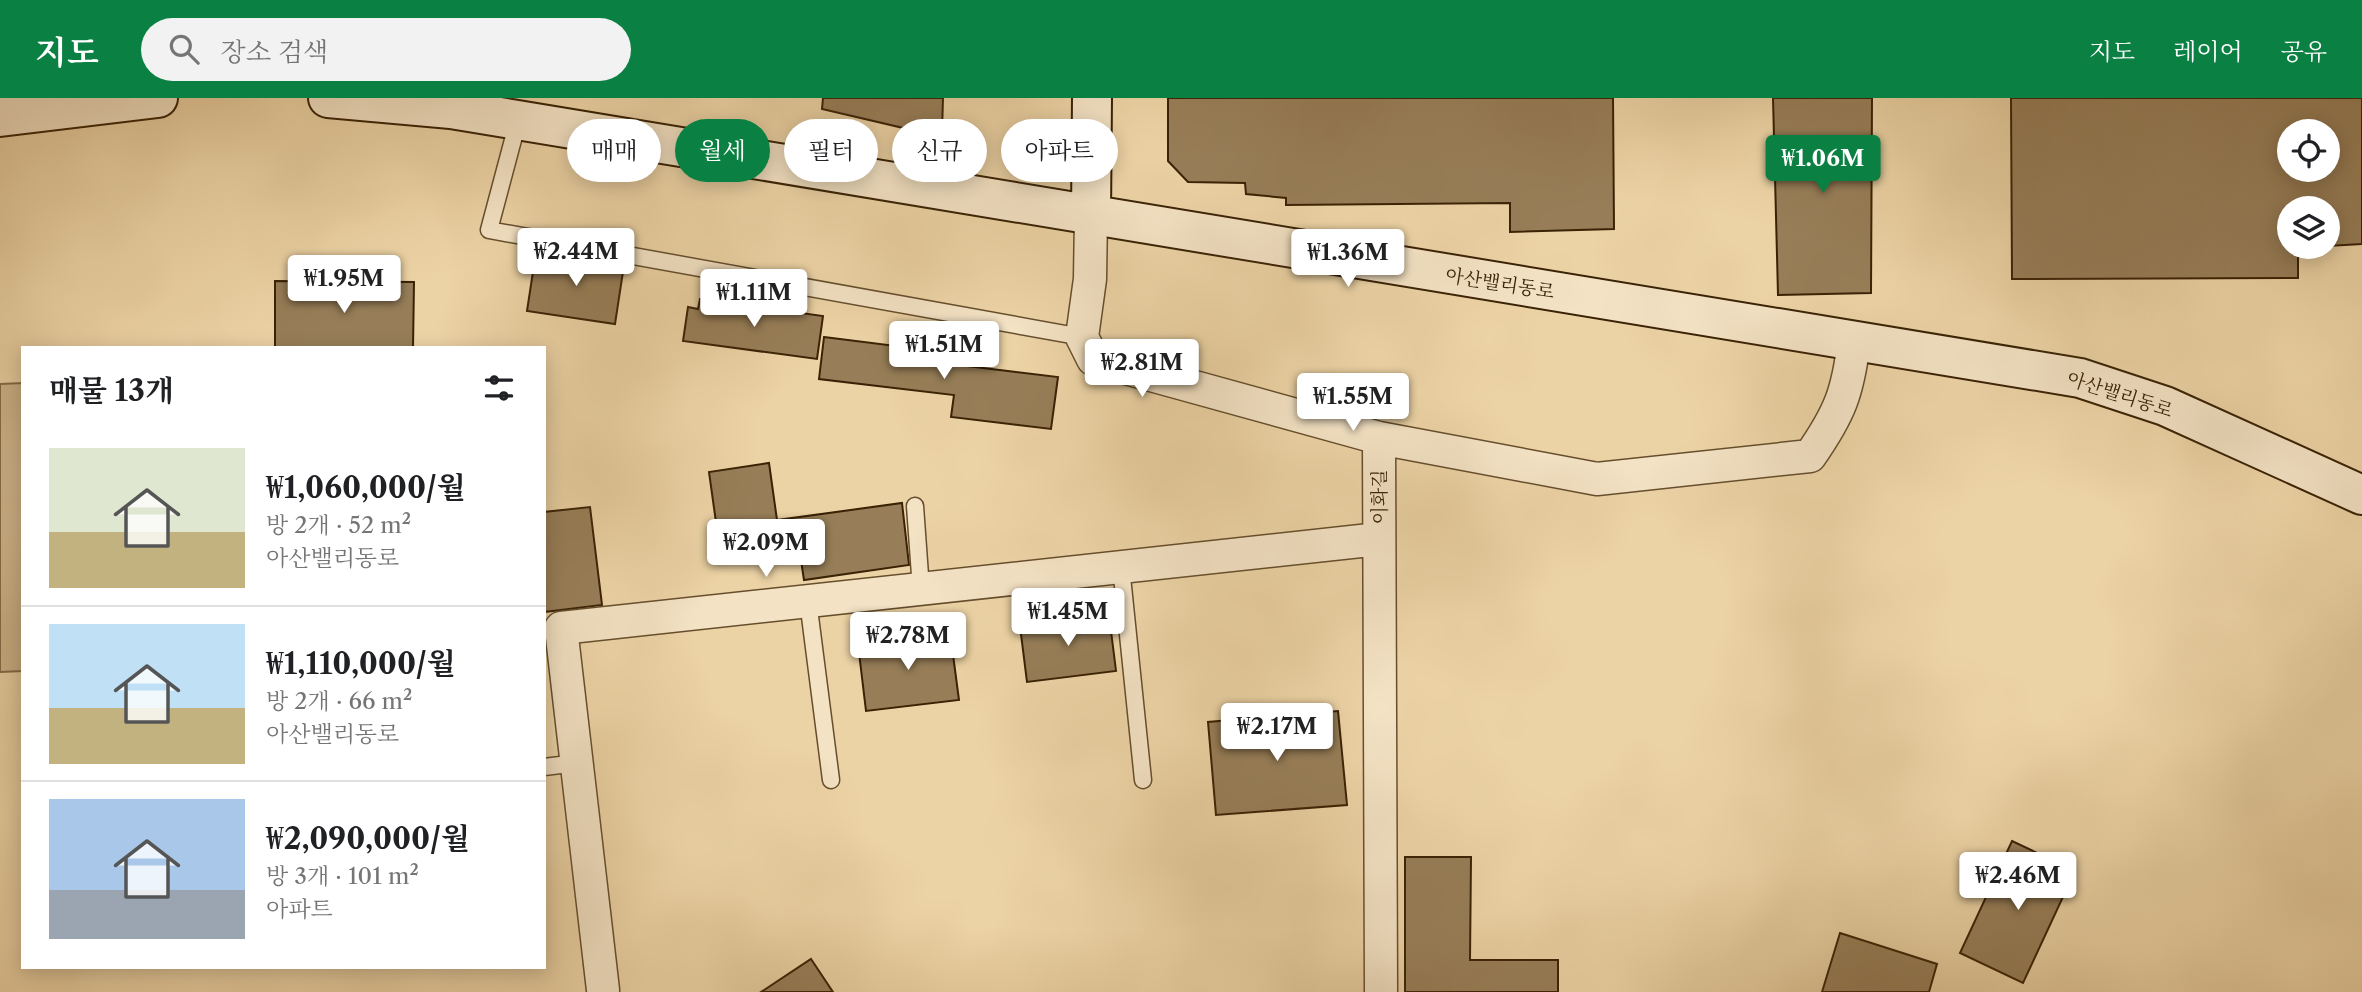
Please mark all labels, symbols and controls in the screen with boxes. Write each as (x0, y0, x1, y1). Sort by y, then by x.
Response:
search box (141, 18, 631, 81)
icon: search (165, 30, 203, 68)
text: 지도 (35, 32, 99, 73)
text: 장소 검색 (221, 36, 328, 68)
text: 지도 (2089, 37, 2135, 66)
text: 레이어 (2173, 37, 2243, 66)
text: 공유 (2281, 37, 2327, 66)
chip: 매매 (567, 119, 661, 182)
chip: 월세 (675, 119, 770, 182)
chip: 필터 (784, 119, 878, 182)
chip: 신규 (892, 119, 987, 182)
chip: 아파트 (1001, 119, 1118, 182)
map controls (2277, 119, 2340, 259)
button: locate (2277, 119, 2340, 182)
pin: ₩1.06M (1766, 136, 1880, 195)
text: ₩1.06M (1782, 144, 1864, 172)
button: layers (2277, 196, 2340, 259)
pin: ₩2.44M (519, 228, 633, 288)
pin: ₩1.36M (1291, 230, 1405, 289)
text: ₩2.44M (533, 237, 619, 265)
text: ₩1.36M (1307, 238, 1389, 266)
pin: ₩1.95M (287, 256, 401, 315)
text: ₩1.95M (304, 264, 384, 292)
street label: 아산밸리동로 (1444, 264, 1556, 303)
pin: ₩1.11M (697, 270, 811, 329)
text: ₩1.11M (716, 278, 792, 306)
pin: ₩1.51M (887, 322, 1001, 381)
text: ₩1.51M (905, 330, 983, 358)
pin: ₩2.81M (1085, 340, 1199, 399)
text: ₩2.81M (1101, 348, 1183, 376)
street label: 아산밸리동로 (2064, 367, 2176, 422)
icon: filters (480, 369, 518, 407)
text: 매물 13개 (49, 372, 174, 409)
pin: ₩1.55M (1296, 374, 1410, 433)
text: ₩1.55M (1313, 382, 1393, 410)
text: ₩1,060,000/월 (266, 469, 466, 506)
street label: 이화길 (1368, 469, 1391, 525)
icon: home (105, 476, 189, 560)
text: 방 2개 · 52 m² (266, 511, 411, 539)
pin: ₩2.09M (709, 519, 823, 579)
text: ₩2.09M (723, 528, 809, 556)
text: 아산밸리동로 (266, 544, 399, 572)
pin: ₩1.45M (1011, 588, 1125, 648)
text: ₩1.45M (1027, 597, 1109, 625)
pin: ₩2.78M (851, 612, 965, 672)
text: ₩2.78M (866, 621, 950, 649)
text: ₩1,110,000/월 (266, 645, 456, 682)
icon: home (105, 652, 189, 736)
text: 방 2개 · 66 m² (266, 687, 412, 715)
pin: ₩2.17M (1220, 704, 1334, 763)
text: ₩2.17M (1237, 712, 1317, 740)
text: 아산밸리동로 (266, 720, 399, 748)
text: ₩2,090,000/월 (266, 820, 470, 857)
icon: home (105, 827, 189, 911)
pin: ₩2.46M (1961, 852, 2075, 912)
text: ₩2.46M (1975, 861, 2061, 889)
text: 방 3개 · 101 m² (266, 862, 419, 890)
text: 아파트 (266, 895, 333, 923)

